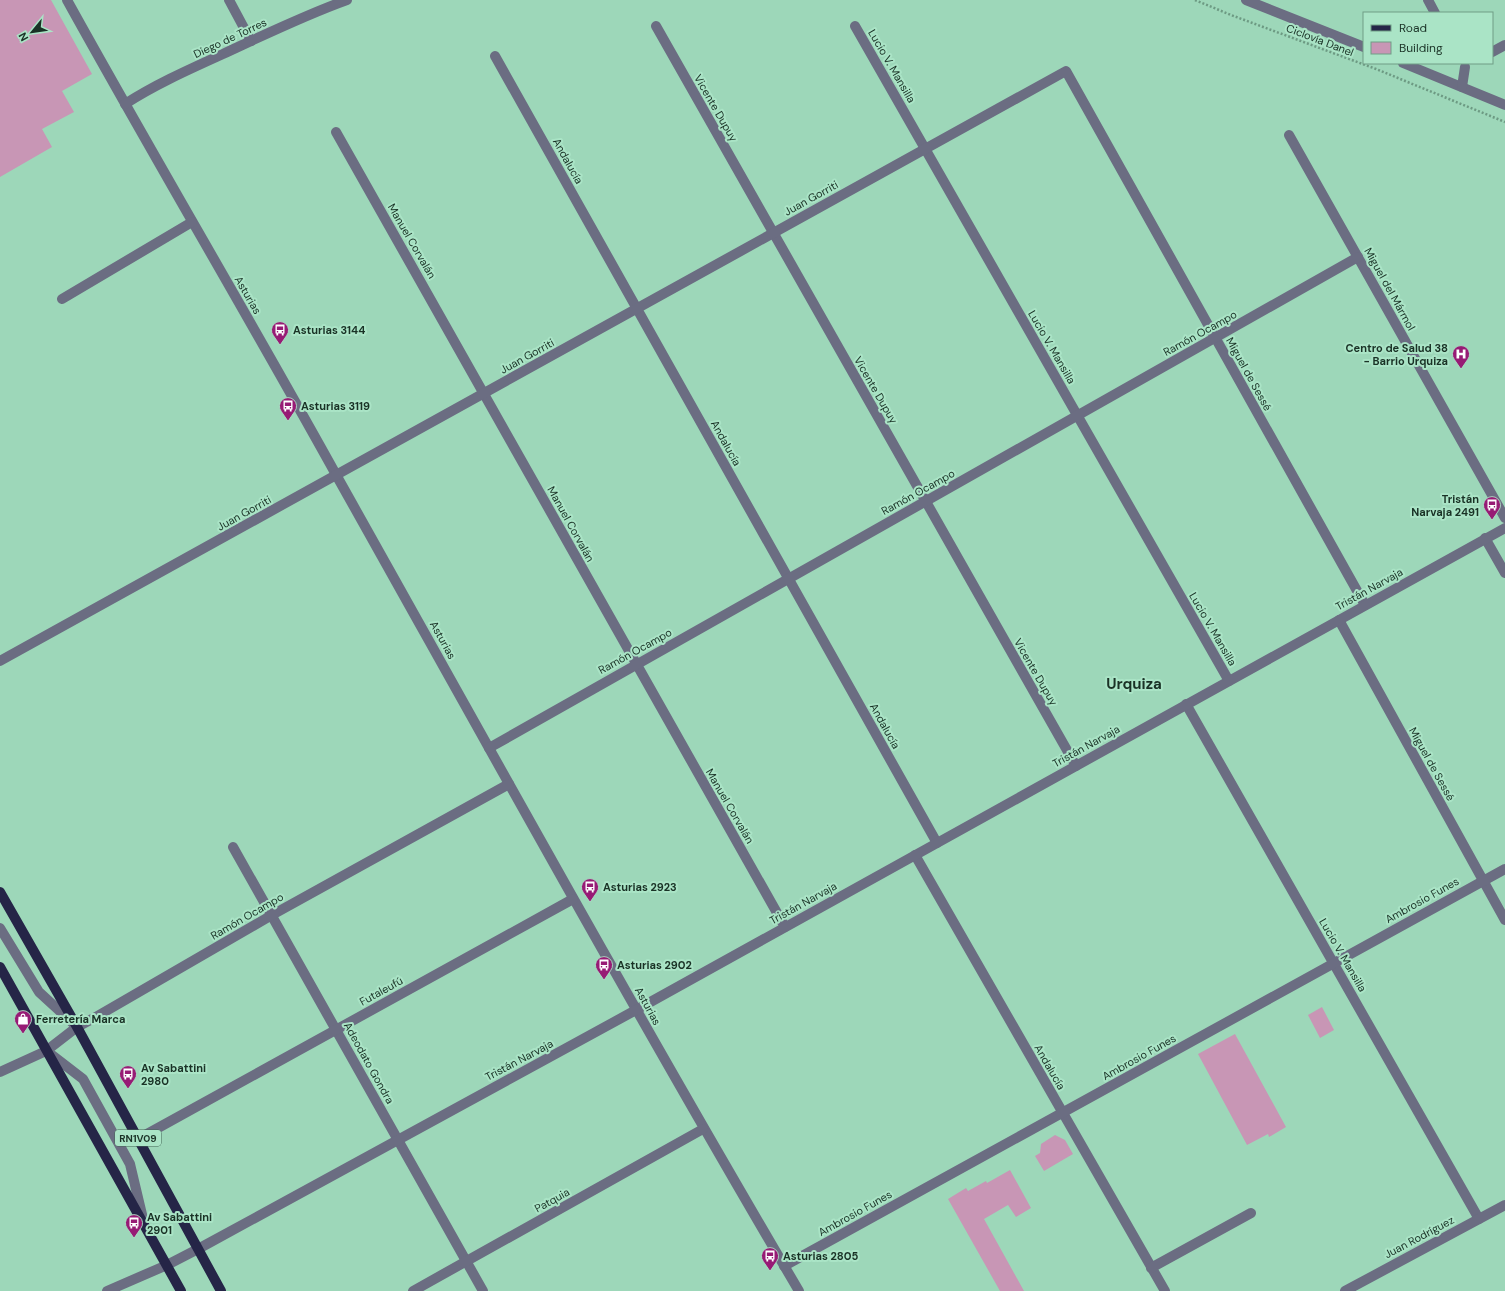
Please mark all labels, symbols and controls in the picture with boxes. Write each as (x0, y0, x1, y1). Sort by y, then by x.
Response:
north arrow (12, 12, 52, 52)
legend (1363, 12, 1493, 64)
street label: Diego de Torres (191, 15, 269, 61)
text: Road (1399, 20, 1427, 36)
street label: Ciclovía Danel (1284, 21, 1356, 59)
street label: Lucio V. Mansilla (865, 27, 919, 105)
text: N (15, 30, 31, 44)
text: Building (1399, 40, 1443, 56)
street label: Vicente Dupuy (691, 72, 741, 144)
street label: Andalucía (550, 136, 586, 186)
street label: Juan Gorriti (782, 177, 840, 219)
street label: Manuel Corvalán (385, 201, 439, 281)
street label: Miguel del Mármol (1361, 245, 1419, 333)
street label: Asturias (232, 274, 264, 316)
street label: Ramón Ocampo (1161, 307, 1239, 359)
street label: Lucio V. Mansilla (1025, 308, 1079, 386)
bus stop icon: Asturias 3144 (270, 320, 290, 345)
place label: Asturias 3144 (293, 323, 365, 337)
street label: Juan Gorriti (498, 335, 556, 377)
street label: Miguel de Sessé (1223, 335, 1275, 413)
place label: Centro de Salud 38 - Barrio Urquiza (1345, 341, 1448, 368)
hospital icon: Centro de Salud 38 - Barrio Urquiza (1451, 344, 1471, 369)
street label: Vicente Dupuy (851, 354, 901, 426)
bus stop icon: Asturias 3119 (278, 396, 298, 421)
place label: Asturias 3119 (301, 399, 370, 413)
street label: Andalucía (708, 418, 744, 468)
street label: Ramón Ocampo (879, 466, 957, 518)
street label: Manuel Corvalán (544, 484, 598, 564)
street label: Juan Gorriti (215, 492, 273, 534)
place label: Tristán Narvaja 2491 (1411, 492, 1479, 519)
bus stop icon: Tristán Narvaja 2491 (1482, 495, 1502, 520)
street label: Tristán Narvaja (1333, 565, 1405, 613)
street label: Lucio V. Mansilla (1186, 590, 1240, 668)
street label: Asturias (427, 618, 459, 662)
street label: Ramón Ocampo (596, 625, 674, 677)
street label: Vicente Dupuy (1011, 636, 1061, 708)
district label: Urquiza (1106, 674, 1162, 694)
street label: Andalucía (867, 701, 903, 751)
street label: Tristán Narvaja (1050, 722, 1122, 770)
street label: Miguel de Sessé (1406, 725, 1458, 803)
street label: Manuel Corvalán (703, 766, 757, 846)
street label: Ambrosio Funes (1383, 874, 1461, 926)
bus stop icon: Asturias 2923 (580, 877, 600, 902)
street label: Tristán Narvaja (767, 879, 839, 927)
place label: Asturias 2923 (603, 880, 677, 894)
street label: Ramón Ocampo (208, 889, 286, 943)
street label: Lucio V. Mansilla (1316, 916, 1370, 994)
bus stop icon: Asturias 2902 (594, 955, 614, 980)
place label: Asturias 2902 (617, 958, 692, 972)
street label: Futaleufú (357, 973, 405, 1009)
street label: Asturias (632, 984, 664, 1028)
shop icon: Ferretería Marca (13, 1009, 33, 1034)
place label: Ferretería Marca (36, 1012, 125, 1026)
street label: Adeodato Gondra (341, 1020, 397, 1106)
street label: Ambrosio Funes (1100, 1031, 1178, 1083)
street label: Tristán Narvaja (483, 1036, 555, 1084)
street label: Andalucía (1031, 1042, 1069, 1092)
place label: Av Sabattini 2980 (141, 1061, 206, 1088)
bus stop icon: Av Sabattini 2980 (118, 1064, 138, 1089)
road number: RN1V09 (115, 1130, 161, 1146)
street label: Patquia (532, 1185, 572, 1215)
street label: Ambrosio Funes (816, 1187, 894, 1239)
place label: Av Sabattini 2901 (147, 1210, 212, 1237)
bus stop icon: Av Sabattini 2901 (124, 1213, 144, 1238)
street label: Juan Rodríguez (1382, 1213, 1456, 1261)
bus stop icon: Asturias 2805 (760, 1246, 780, 1271)
place label: Asturias 2805 (783, 1249, 858, 1263)

